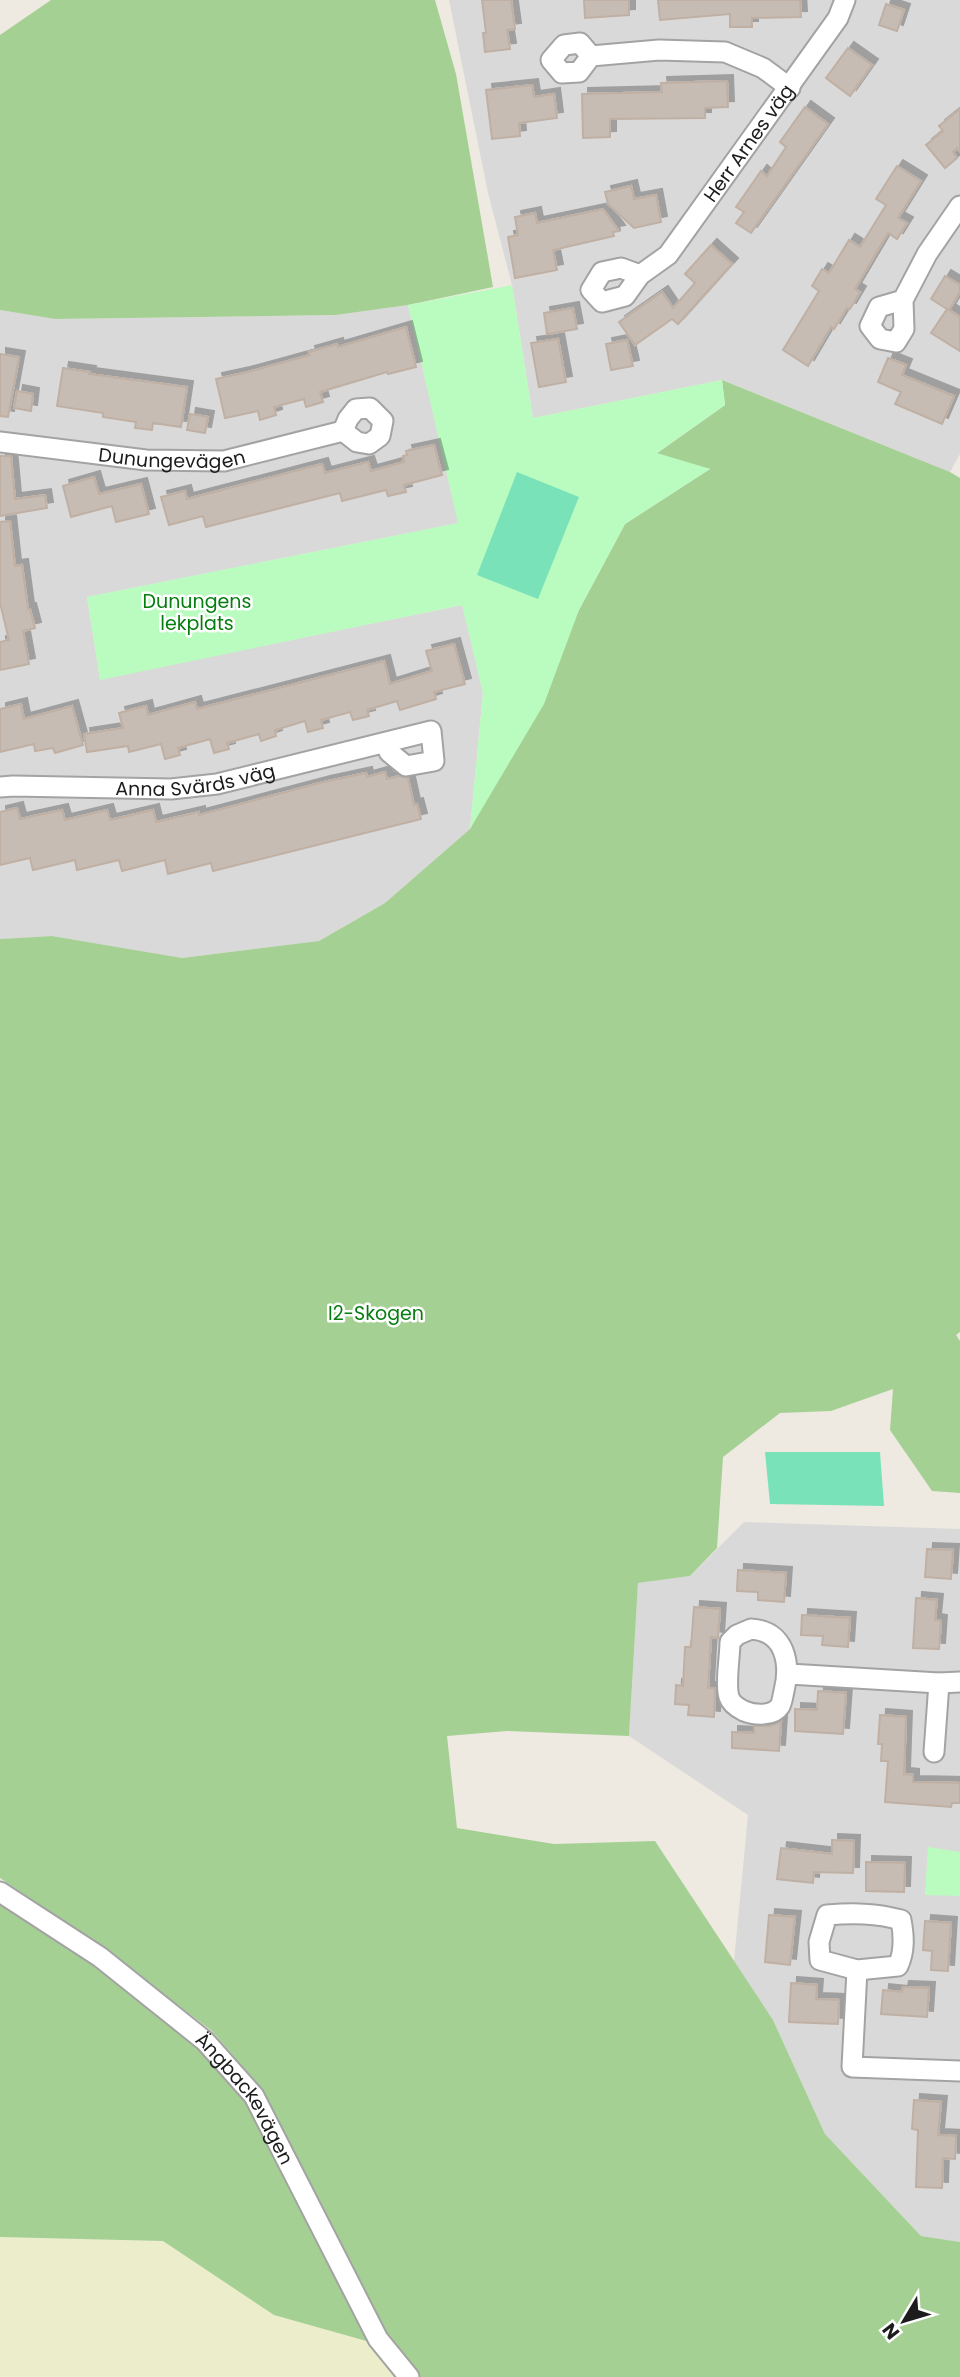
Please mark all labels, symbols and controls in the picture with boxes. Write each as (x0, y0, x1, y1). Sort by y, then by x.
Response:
street label: Herr Arnes väg (697, 78, 800, 207)
street label: Dunungevägen (97, 441, 248, 475)
park label: Dunungens lekplats (143, 588, 251, 637)
street label: Anna Svärds väg (115, 757, 278, 802)
park label: I2-Skogen (328, 1300, 424, 1327)
street label: Ängbackevägen (190, 2025, 300, 2169)
north arrow (869, 2286, 939, 2356)
text: N (876, 2317, 906, 2345)

